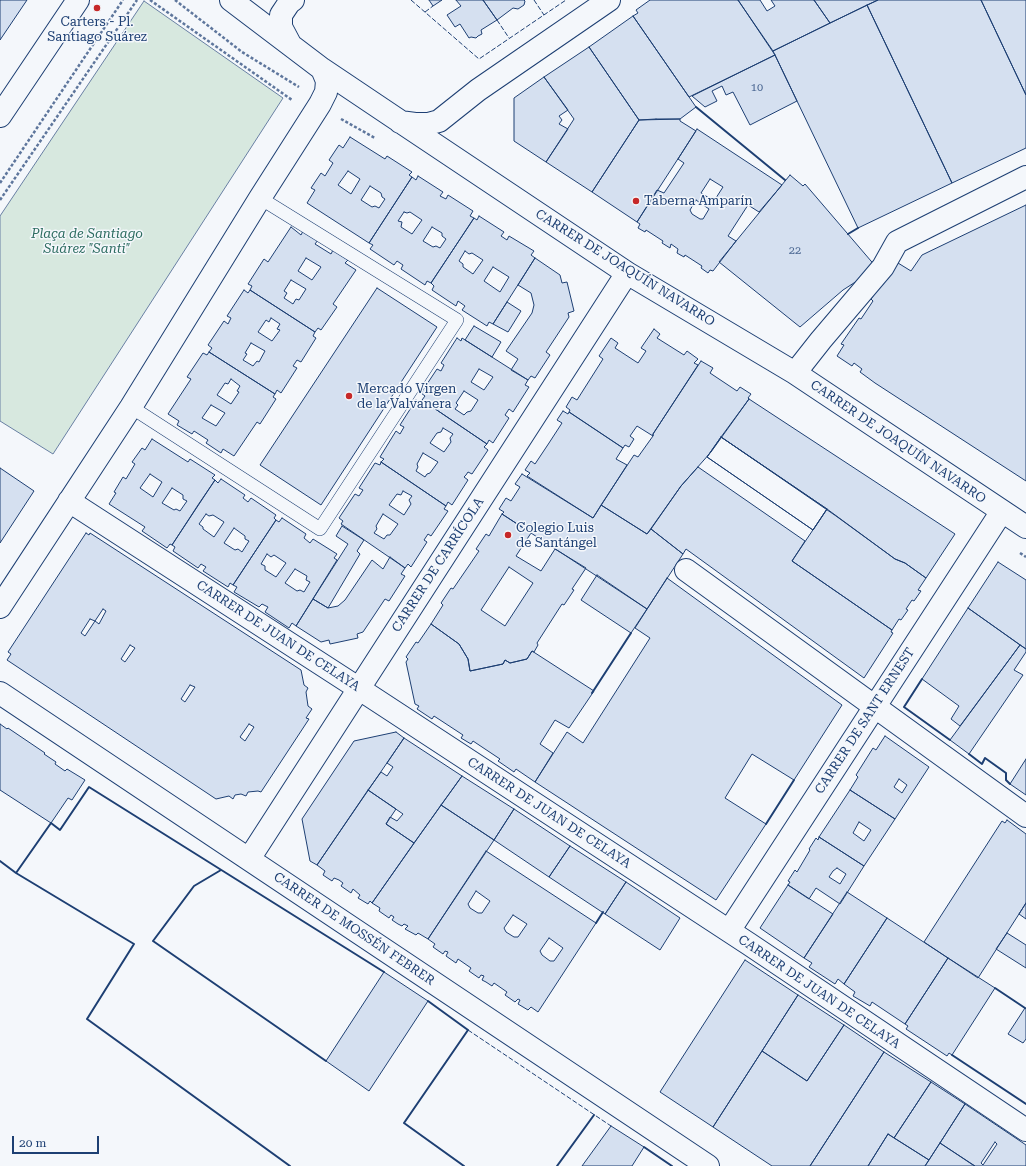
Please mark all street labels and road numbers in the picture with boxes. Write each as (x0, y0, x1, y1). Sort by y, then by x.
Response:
street label: CARRER DE JOAQUÍN NAVARRO (532, 206, 718, 330)
street label: CARRER DE JOAQUÍN NAVARRO (807, 377, 989, 507)
street label: CARRER DE CARRÍCOLA (389, 495, 487, 635)
street label: CARRER DE JUAN DE CELAYA (193, 577, 363, 695)
street label: CARRER DE SANT ERNEST (812, 645, 918, 797)
street label: CARRER DE JUAN DE CELAYA (464, 754, 634, 872)
street label: CARRER DE MOSSÉN FEBRER (271, 869, 437, 989)
street label: CARRER DE JUAN DE CELAYA (735, 932, 903, 1052)

